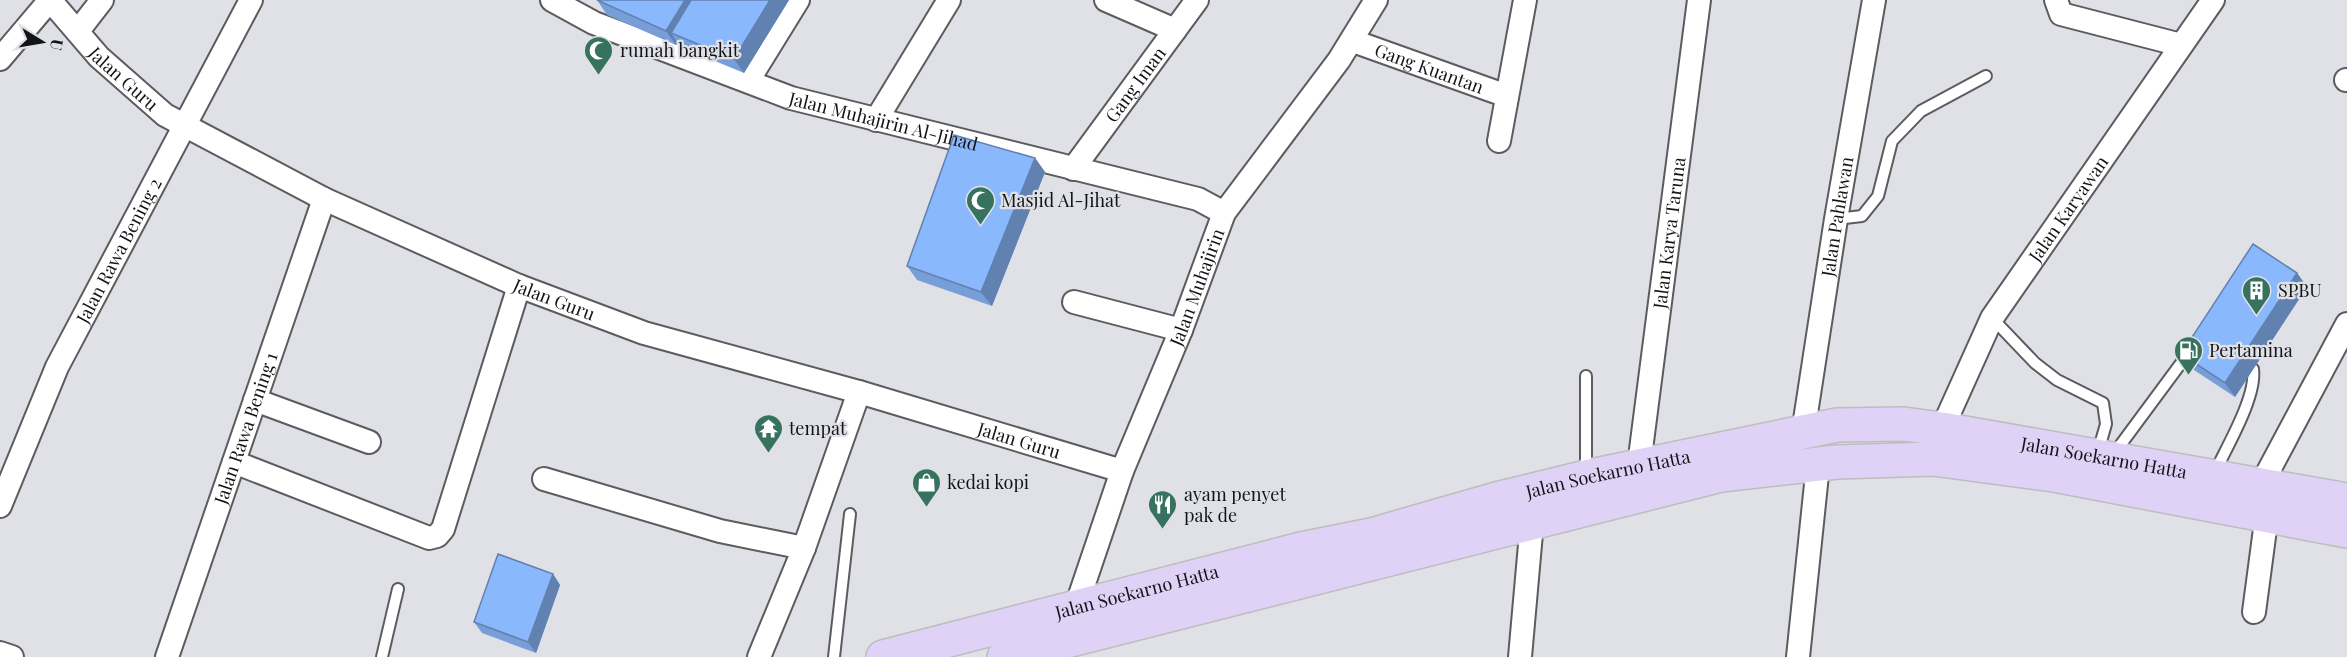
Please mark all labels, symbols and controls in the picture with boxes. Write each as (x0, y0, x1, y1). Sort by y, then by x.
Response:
north arrow (12, 12, 72, 72)
mosque icon: rumah bangkit (583, 34, 615, 76)
text: U (46, 38, 69, 52)
place label: rumah bangkit (620, 38, 740, 62)
street label: Gang Kuantan (1371, 38, 1487, 99)
street label: Jalan Guru (83, 41, 164, 116)
street label: Gang Iman (1099, 42, 1171, 127)
street label: Jalan Muhajirin Al-Jihad (786, 86, 981, 156)
street label: Jalan Karyawan (2022, 151, 2113, 267)
street label: Jalan Pahlawan (1815, 155, 1859, 279)
street label: Jalan Karya Taruna (1647, 156, 1691, 311)
street label: Jalan Rawa Bening 2 (70, 174, 167, 328)
mosque icon: Masjid Al-Jihat (964, 184, 996, 226)
place label: Masjid Al-Jihat (1001, 188, 1121, 212)
street label: Jalan Muhajirin (1163, 225, 1229, 350)
street label: Jalan Guru (509, 273, 599, 326)
building icon: SPBU (2241, 274, 2273, 316)
place label: SPBU (2278, 278, 2322, 302)
fuel station icon: Pertamina (2172, 334, 2204, 376)
place label: Pertamina (2209, 338, 2293, 362)
street label: Jalan Rawa Bening 1 (208, 349, 283, 508)
temple icon: tempat (752, 412, 784, 454)
place label: tempat (789, 416, 847, 440)
street label: Jalan Guru (974, 416, 1064, 464)
street label: Jalan Soekarno Hatta (2018, 431, 2189, 484)
street label: Jalan Soekarno Hatta (1522, 444, 1692, 504)
shop icon: kedai kopi (910, 466, 942, 508)
place label: kedai kopi (947, 470, 1029, 494)
place label: ayam penyet pak de (1184, 482, 1286, 527)
restaurant icon: ayam penyet pak de (1147, 488, 1179, 530)
street label: Jalan Soekarno Hatta (1051, 559, 1221, 624)

